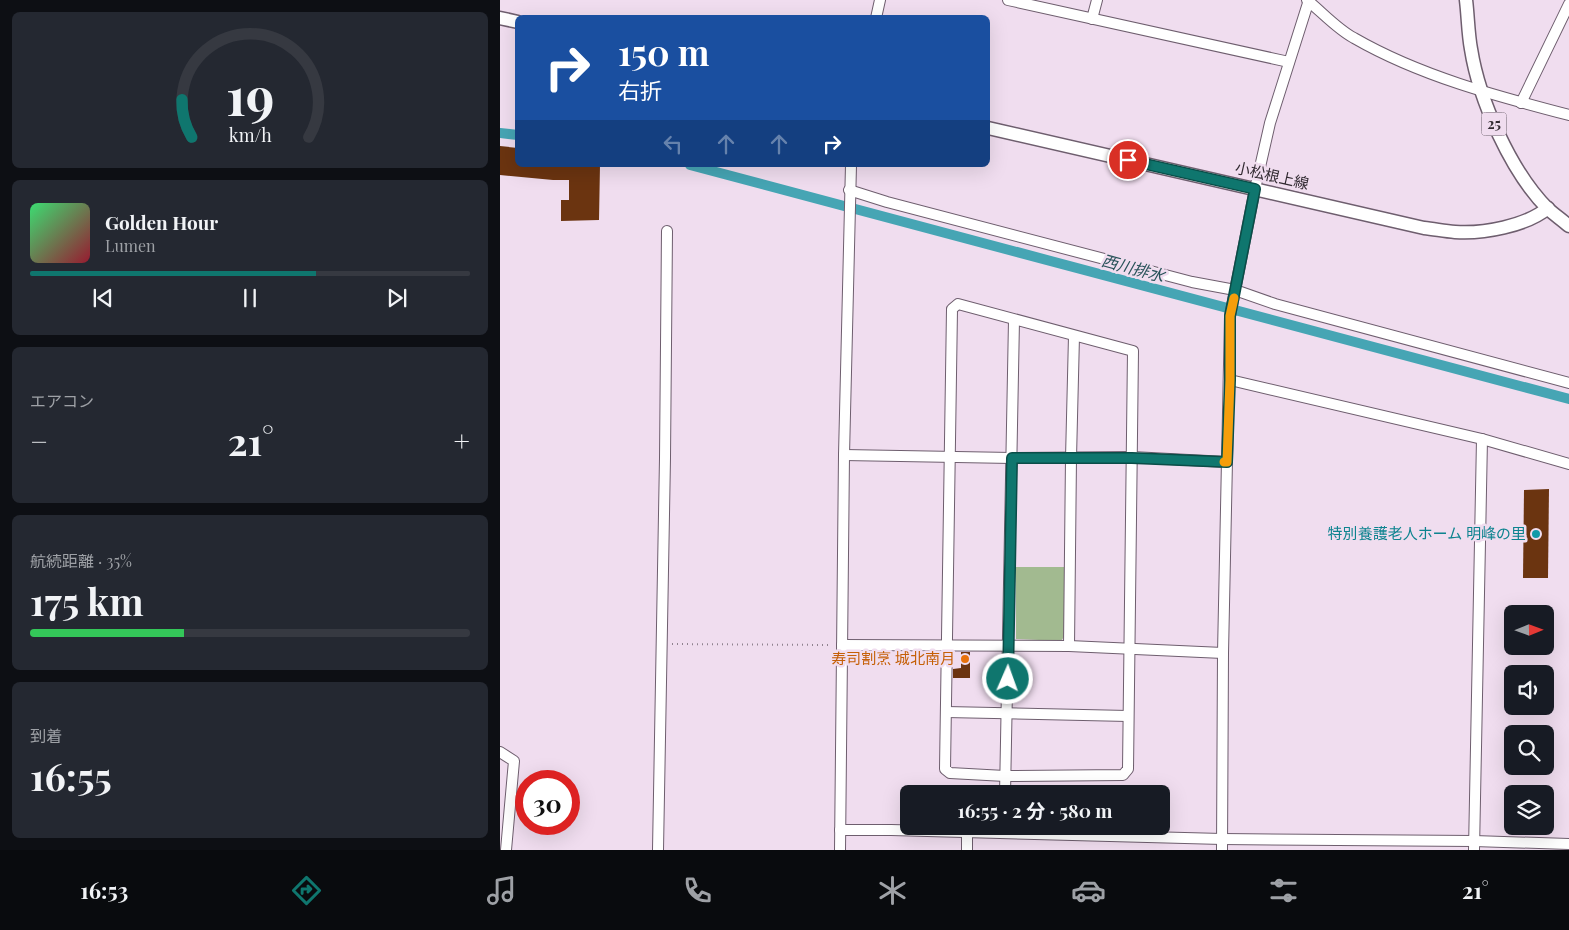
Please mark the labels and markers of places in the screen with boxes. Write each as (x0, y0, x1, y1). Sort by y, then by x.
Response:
pin (1107, 139, 1149, 181)
place label: 特別養護老人ホーム 明峰の里 (1328, 523, 1526, 543)
marker: 特別養護老人ホーム 明峰の里 (1530, 528, 1542, 540)
place label: 寿司割烹 城北南月 (831, 648, 955, 668)
marker: 寿司割烹 城北南月 (959, 653, 971, 665)

